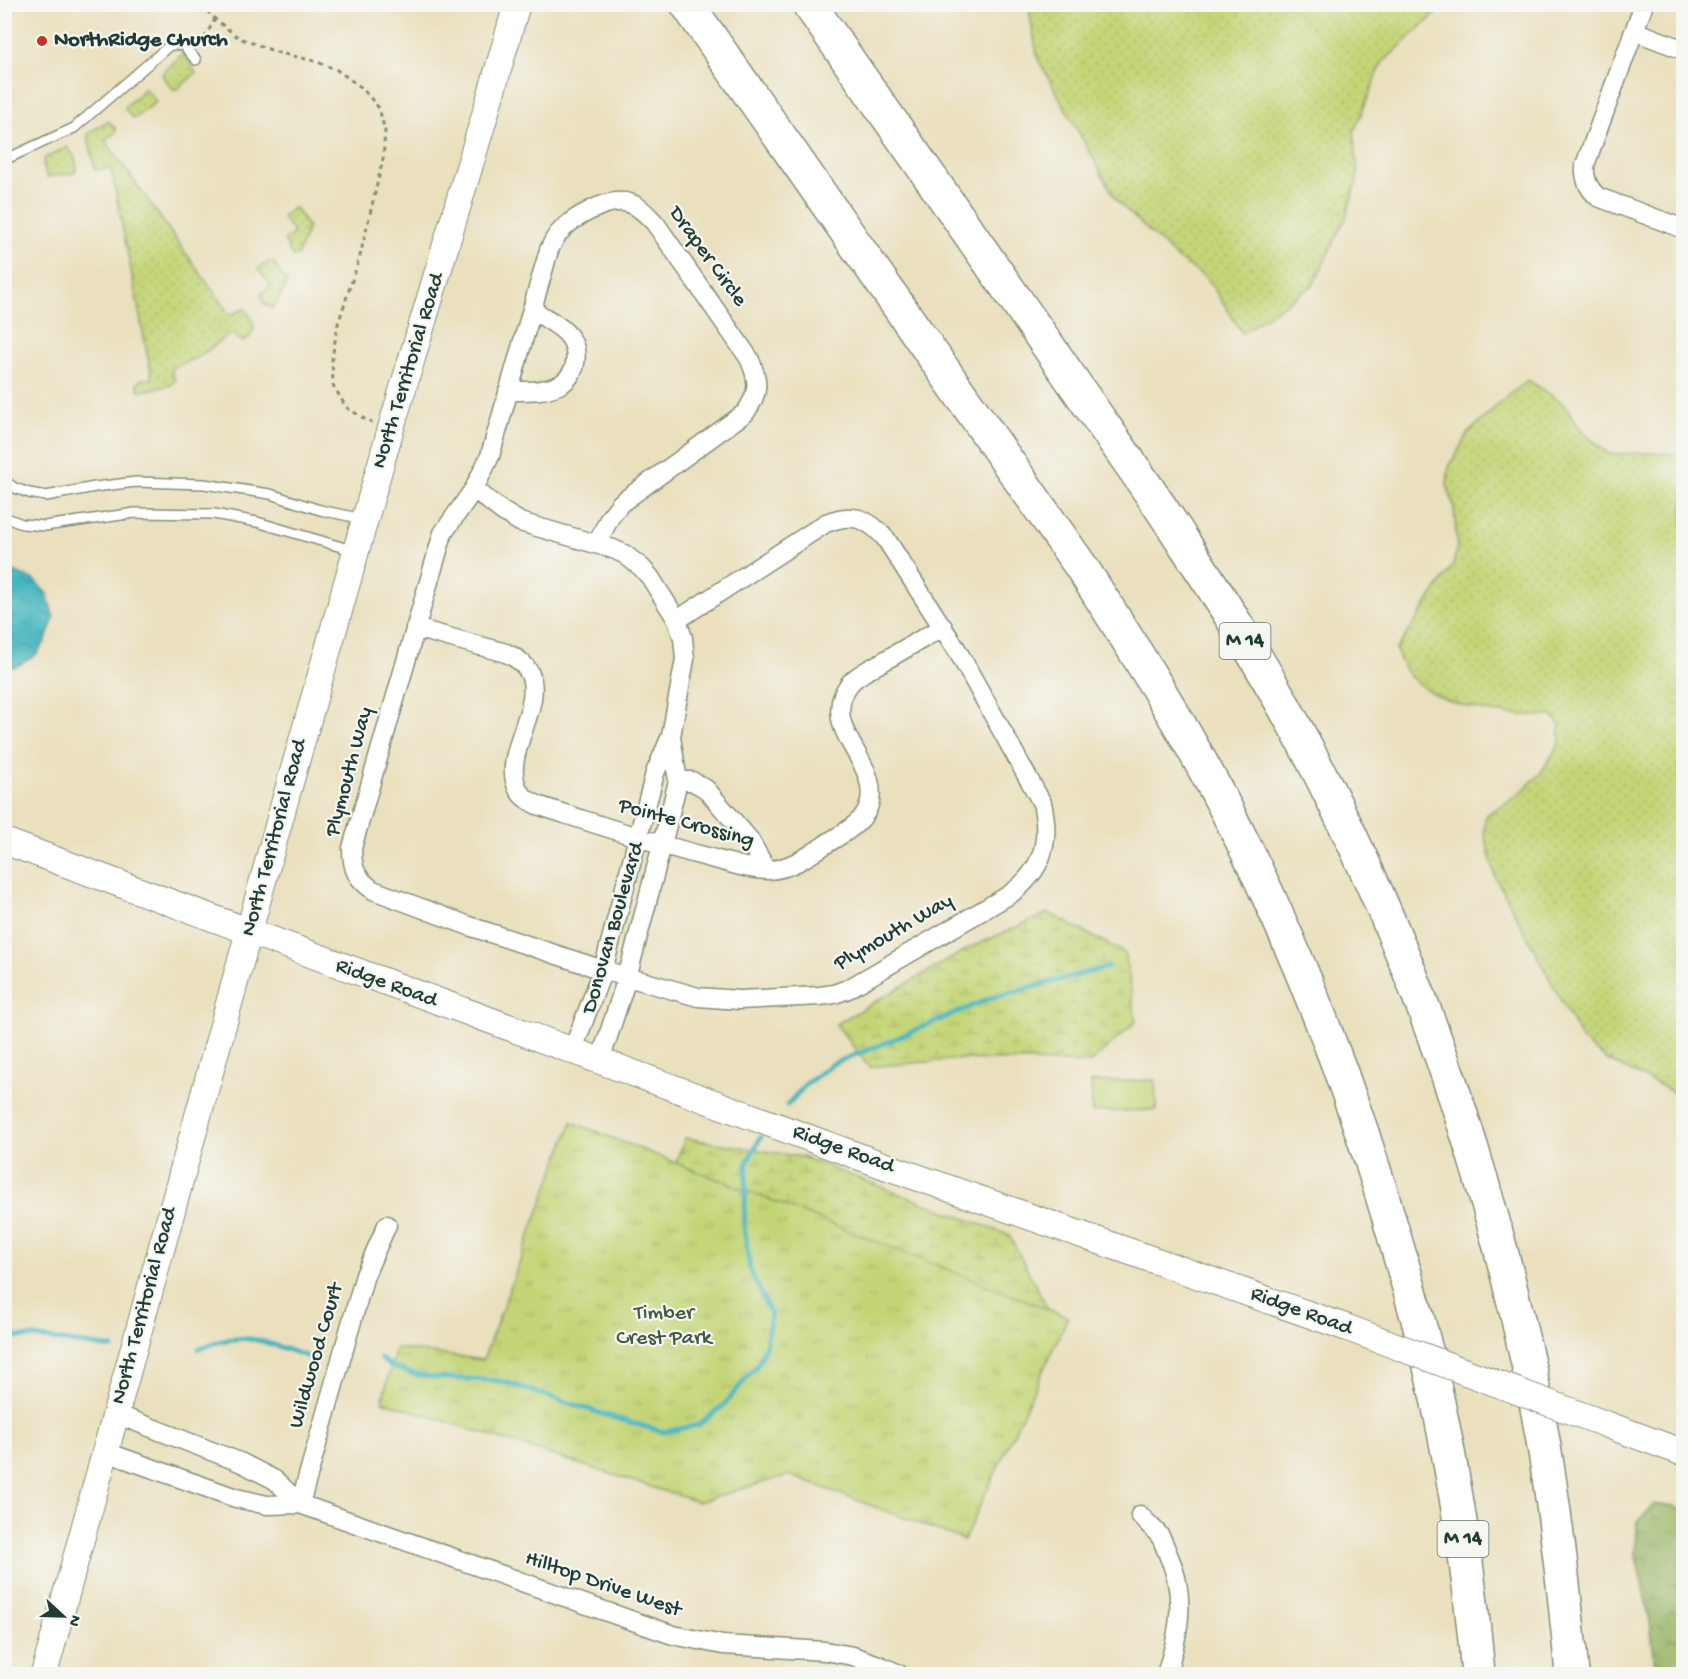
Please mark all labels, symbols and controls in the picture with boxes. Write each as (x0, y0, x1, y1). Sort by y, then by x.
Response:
place label: NorthRidge Church (54, 28, 228, 54)
marker: NorthRidge Church (35, 34, 49, 48)
street label: Draper Circle (661, 200, 752, 313)
street label: North Territorial Road (367, 268, 452, 472)
road number: M 14 (1220, 623, 1270, 659)
street label: Plymouth Way (320, 704, 380, 841)
street label: North Territorial Road (236, 735, 314, 939)
street label: Pointe Crossing (614, 793, 757, 855)
street label: Donovan Boulevard (577, 837, 651, 1019)
street label: Plymouth Way (829, 888, 958, 978)
street label: Ridge Road (332, 954, 442, 1015)
street label: Ridge Road (789, 1120, 899, 1181)
street label: North Territorial Road (106, 1203, 184, 1407)
street label: Wildwood Court (284, 1279, 351, 1432)
street label: Ridge Road (1247, 1282, 1357, 1343)
park label: Timber Crest Park (616, 1301, 714, 1352)
road number: M 14 (1438, 1521, 1488, 1557)
street label: Hilltop Drive West (521, 1546, 687, 1625)
north arrow (33, 1586, 93, 1646)
text: N (63, 1612, 84, 1629)

